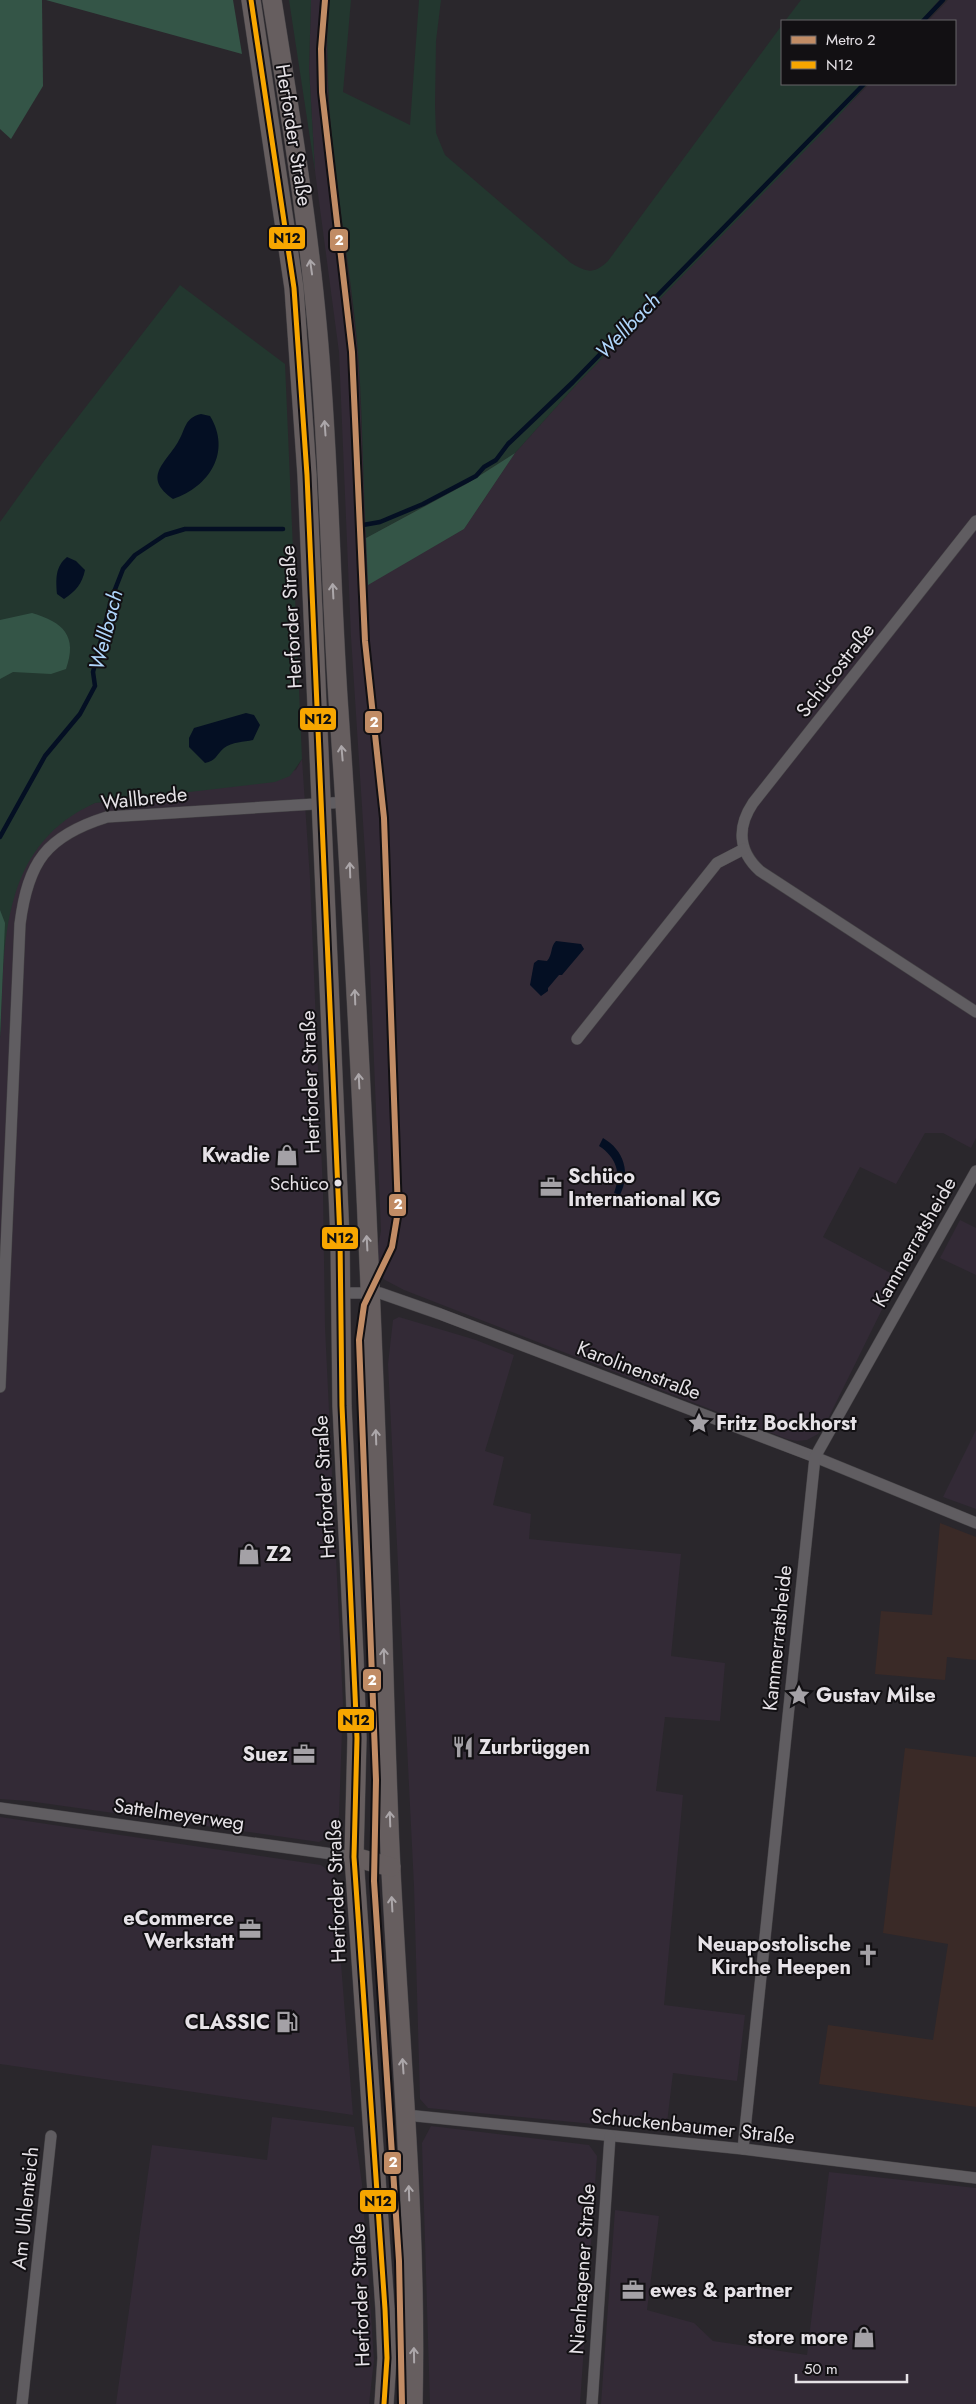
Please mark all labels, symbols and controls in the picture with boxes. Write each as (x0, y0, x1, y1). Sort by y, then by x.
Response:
legend (781, 20, 956, 85)
text: Metro 2 (826, 29, 876, 51)
text: N12 (826, 54, 853, 76)
street label: Herforder Straße (268, 62, 319, 208)
line badge: N12 (268, 226, 306, 250)
text: N12 (273, 228, 301, 248)
line badge: 2 (329, 228, 349, 252)
text: 2 (334, 230, 344, 250)
one-way arrow (306, 259, 316, 275)
water label: Wellbach (589, 286, 667, 366)
one-way arrow (320, 421, 329, 437)
street label: Herforder Straße (273, 545, 310, 689)
one-way arrow (328, 583, 338, 599)
water label: Wellbach (82, 587, 130, 673)
street label: Schücostraße (789, 617, 882, 724)
line badge: N12 (299, 707, 337, 731)
text: N12 (304, 709, 332, 729)
line badge: 2 (364, 710, 383, 734)
text: 2 (369, 712, 379, 732)
one-way arrow (338, 745, 347, 761)
street label: Wallbrede (99, 780, 189, 817)
one-way arrow (345, 863, 354, 879)
one-way arrow (350, 989, 360, 1006)
street label: Herforder Straße (294, 1010, 327, 1154)
one-way arrow (354, 1073, 364, 1089)
place label: Kwadie (202, 1141, 270, 1170)
shop icon: Kwadie (274, 1142, 300, 1168)
place label: Schüco International KG (568, 1162, 721, 1214)
place label: Schüco (270, 1170, 329, 1197)
street label: Kammerratsheide (865, 1172, 964, 1313)
office icon: Schüco International KG (538, 1174, 564, 1200)
marker: Schüco (333, 1178, 343, 1188)
line badge: 2 (388, 1193, 407, 1217)
text: 2 (393, 1194, 403, 1214)
line badge: N12 (321, 1226, 359, 1250)
text: N12 (326, 1228, 354, 1248)
one-way arrow (363, 1235, 372, 1251)
street label: Karolinenstraße (573, 1334, 705, 1407)
place label: Fritz Bockhorst (716, 1409, 857, 1438)
place icon: Fritz Bockhorst (686, 1410, 712, 1436)
street label: Herforder Straße (306, 1415, 343, 1559)
one-way arrow (371, 1429, 381, 1446)
place label: Z2 (266, 1540, 292, 1569)
shop icon: Z2 (236, 1541, 262, 1567)
street label: Kammerratsheide (755, 1564, 800, 1712)
one-way arrow (379, 1648, 388, 1664)
line badge: 2 (362, 1668, 382, 1692)
text: 2 (367, 1670, 377, 1690)
place label: Gustav Milse (816, 1681, 936, 1710)
place icon: Gustav Milse (786, 1682, 812, 1708)
line badge: N12 (337, 1708, 375, 1732)
text: N12 (342, 1710, 370, 1730)
place label: Zurbrüggen (479, 1733, 590, 1762)
restaurant icon: Zurbrüggen (450, 1734, 476, 1760)
place label: Suez (242, 1740, 289, 1769)
office icon: Suez (291, 1741, 317, 1767)
street label: Sattelmeyerweg (112, 1791, 246, 1838)
one-way arrow (385, 1811, 394, 1827)
street label: Herforder Straße (320, 1819, 353, 1963)
one-way arrow (388, 1896, 397, 1912)
place label: eCommerce Werkstatt (123, 1904, 235, 1956)
office icon: eCommerce Werkstatt (237, 1916, 263, 1942)
place label: Neuapostolische Kirche Heepen (697, 1930, 851, 1982)
church icon: Neuapostolische Kirche Heepen (855, 1942, 881, 1968)
place label: CLASSIC (185, 2008, 270, 2037)
fuel station icon: CLASSIC (274, 2009, 300, 2035)
one-way arrow (398, 2058, 407, 2074)
street label: Schuckenbaumer Straße (590, 2101, 796, 2152)
street label: Am Uhlenteich (5, 2145, 46, 2271)
line badge: 2 (383, 2151, 402, 2175)
text: 2 (388, 2152, 398, 2172)
street label: Nienhagener Straße (562, 2183, 603, 2355)
one-way arrow (404, 2185, 414, 2202)
line badge: N12 (359, 2189, 397, 2213)
text: N12 (364, 2191, 392, 2211)
street label: Herforder Straße (344, 2223, 377, 2367)
place label: ewes & partner (650, 2276, 793, 2305)
office icon: ewes & partner (620, 2277, 646, 2303)
place label: store more (748, 2323, 848, 2352)
shop icon: store more (851, 2324, 877, 2350)
one-way arrow (409, 2348, 419, 2364)
scale bar (796, 2352, 907, 2384)
text: 50 m (804, 2358, 838, 2380)

